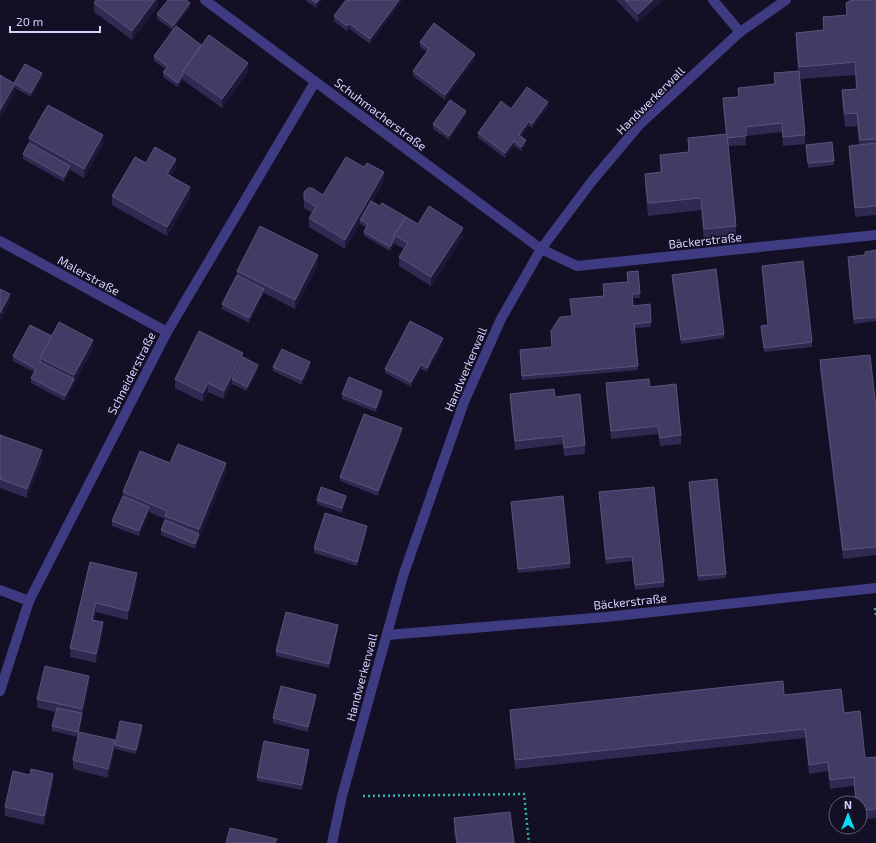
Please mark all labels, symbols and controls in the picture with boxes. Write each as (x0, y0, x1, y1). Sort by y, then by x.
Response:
scale bar (10, 8, 100, 34)
text: 20 m (16, 14, 43, 28)
street label: Handwerkerwall (613, 63, 687, 137)
street label: Schuhmacherstraße (332, 75, 430, 153)
street label: Bäckerstraße (668, 229, 742, 251)
street label: Malerstraße (56, 252, 122, 298)
street label: Handwerkerwall (441, 324, 489, 413)
street label: Schneiderstraße (104, 329, 158, 417)
street label: Bäckerstraße (593, 590, 667, 612)
street label: Handwerkerwall (343, 631, 380, 722)
north arrow (828, 795, 868, 835)
text: N (844, 798, 852, 811)

